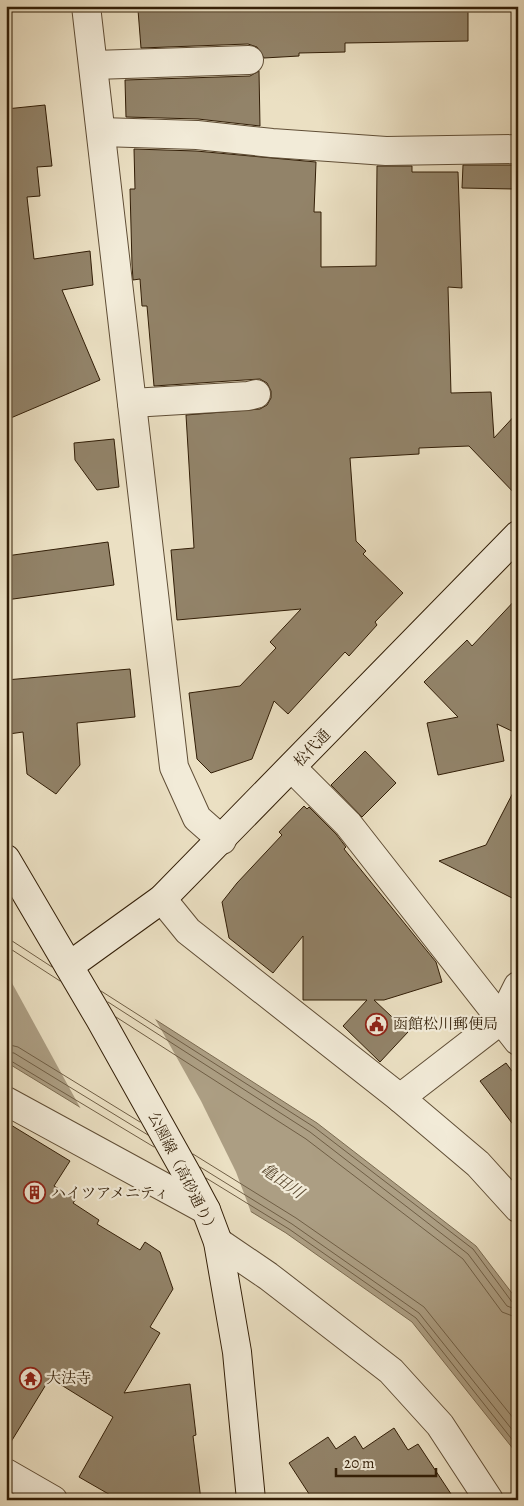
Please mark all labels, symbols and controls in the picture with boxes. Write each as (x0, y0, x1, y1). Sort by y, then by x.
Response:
street label: 松代通 (289, 725, 335, 771)
public building icon: 函館松川郵便局 (365, 1012, 389, 1036)
place label: 函館松川郵便局 (393, 1014, 498, 1034)
street label: 公園線（高砂通り） (143, 1108, 223, 1238)
water label: 亀田川 (256, 1158, 310, 1205)
building icon: ハイツアメニティ (23, 1181, 47, 1205)
place label: ハイツアメニティ (51, 1183, 169, 1203)
temple icon: 大法寺 (18, 1366, 42, 1390)
place label: 大法寺 (46, 1368, 91, 1388)
scale bar (336, 1446, 436, 1478)
text: 20 m (344, 1453, 375, 1473)

